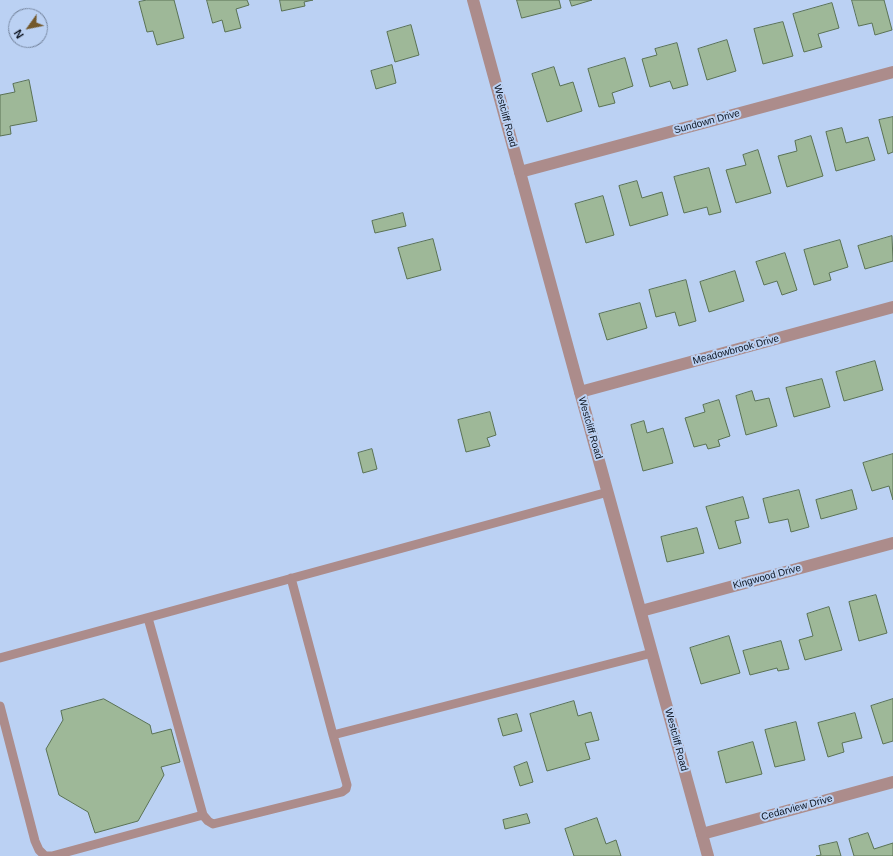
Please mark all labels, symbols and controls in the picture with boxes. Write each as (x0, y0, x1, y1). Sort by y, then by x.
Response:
north arrow (8, 8, 48, 48)
text: N (12, 27, 26, 41)
street label: Westcliff Road (491, 83, 519, 149)
street label: Sundown Drive (673, 107, 741, 137)
street label: Meadowbrook Drive (691, 333, 781, 367)
street label: Westcliff Road (575, 396, 605, 460)
street label: Kingwood Drive (732, 562, 802, 592)
street label: Westcliff Road (662, 707, 690, 773)
street label: Cedarview Drive (760, 793, 834, 823)

